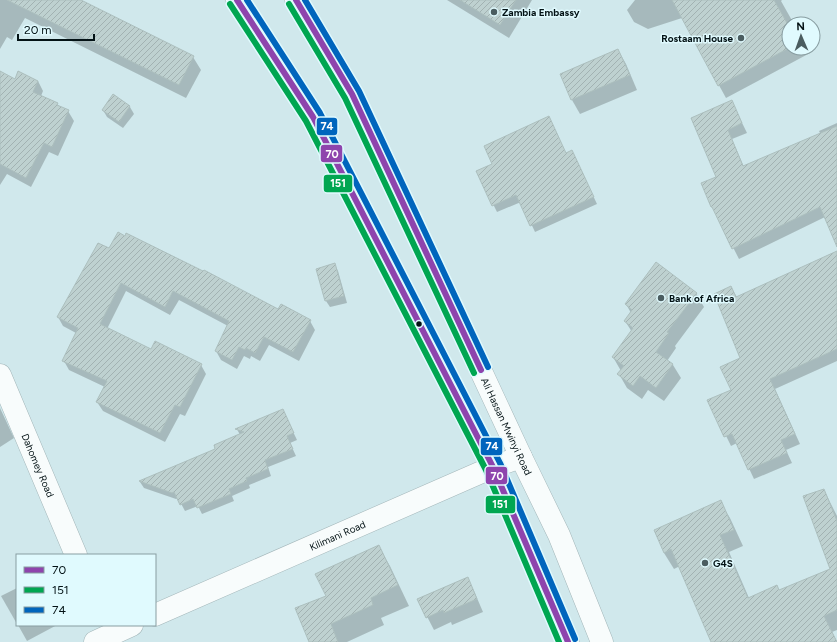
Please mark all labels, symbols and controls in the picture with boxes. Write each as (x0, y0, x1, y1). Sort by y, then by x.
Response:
place label: Zambia Embassy (502, 6, 580, 19)
marker: Zambia Embassy (489, 7, 499, 17)
scale bar (18, 16, 94, 42)
north arrow (781, 16, 821, 56)
text: N (796, 20, 805, 33)
text: 20 m (24, 23, 52, 37)
place label: Rostaam House (661, 32, 733, 45)
marker: Rostaam House (736, 33, 746, 43)
line badge: 74 (316, 117, 338, 136)
text: 74 (320, 120, 334, 133)
line badge: 70 (320, 144, 343, 163)
text: 70 (325, 148, 339, 161)
line badge: 151 (323, 174, 353, 193)
text: 151 (330, 177, 346, 190)
place label: Bank of Africa (669, 292, 734, 305)
marker: Bank of Africa (656, 293, 666, 303)
unlabelled marker (414, 319, 424, 329)
street label: Ali Hassan Mwinyi Road (478, 375, 535, 477)
street label: Dahomey Road (19, 431, 57, 499)
line badge: 74 (480, 437, 503, 456)
text: 74 (485, 440, 499, 453)
line badge: 70 (485, 466, 508, 485)
text: 70 (490, 470, 504, 483)
line badge: 151 (485, 495, 516, 514)
text: 151 (492, 498, 508, 511)
street label: Kilimani Road (307, 517, 368, 553)
legend (16, 554, 156, 626)
place label: G4S (713, 557, 733, 570)
marker: G4S (700, 558, 710, 568)
text: 70 (52, 563, 66, 577)
text: 151 (52, 583, 69, 597)
text: 74 (52, 603, 66, 617)

